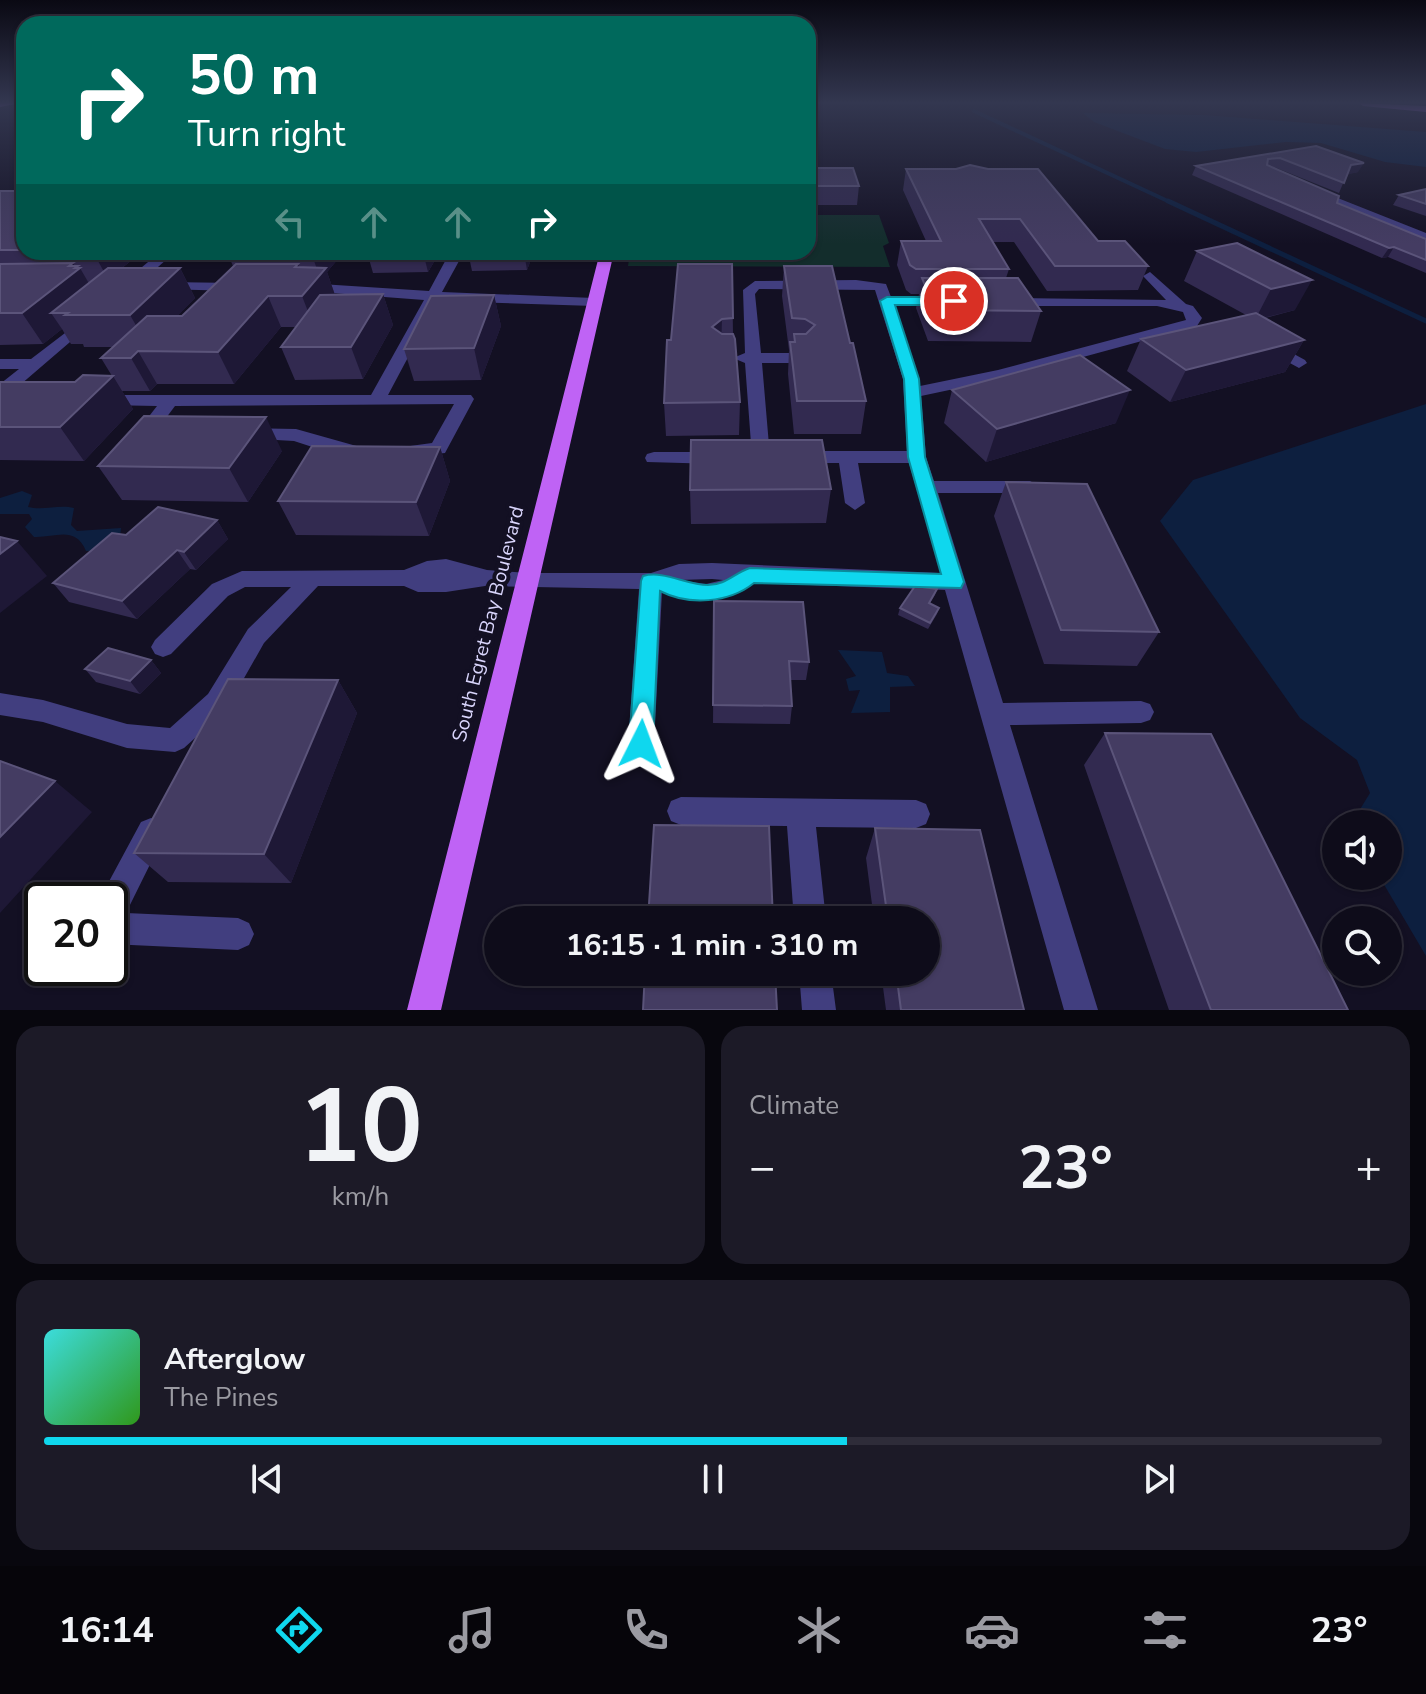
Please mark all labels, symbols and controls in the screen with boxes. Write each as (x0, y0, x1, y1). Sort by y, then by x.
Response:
text: 50 m (188, 37, 319, 114)
icon: right (56, 48, 160, 152)
text: Turn right (188, 110, 345, 159)
icon: left (268, 200, 312, 244)
icon: ahead (352, 200, 396, 244)
icon: ahead (436, 200, 480, 244)
icon: right (520, 200, 564, 244)
pin (920, 267, 988, 335)
icon: arrive (932, 279, 976, 323)
street label: South Egret Bay Boulevard (446, 503, 530, 745)
position arrow (599, 702, 683, 786)
map controls (1322, 810, 1402, 986)
button: sound (1322, 810, 1402, 890)
speed limit sign: 20 (24, 882, 128, 986)
button: search (1322, 906, 1402, 986)
text: 16:15 · 1 min · 310 m (566, 925, 858, 966)
text: 10 (298, 1056, 423, 1198)
text: Climate (749, 1088, 839, 1123)
text: 23° (1018, 1127, 1113, 1209)
text: − (749, 1138, 775, 1198)
text: + (1356, 1138, 1382, 1198)
text: km/h (332, 1179, 389, 1214)
text: Afterglow (164, 1339, 305, 1380)
text: The Pines (164, 1380, 279, 1415)
icon: previous (245, 1457, 289, 1501)
icon: pause (691, 1457, 735, 1501)
icon: next (1137, 1457, 1181, 1501)
icon: directions (271, 1602, 327, 1658)
icon: music (444, 1602, 500, 1658)
icon: phone (618, 1602, 674, 1658)
icon: climate (791, 1602, 847, 1658)
icon: car (964, 1602, 1020, 1658)
icon: filters (1137, 1602, 1193, 1658)
text: 16:14 (59, 1606, 154, 1655)
text: 23° (1310, 1606, 1367, 1655)

